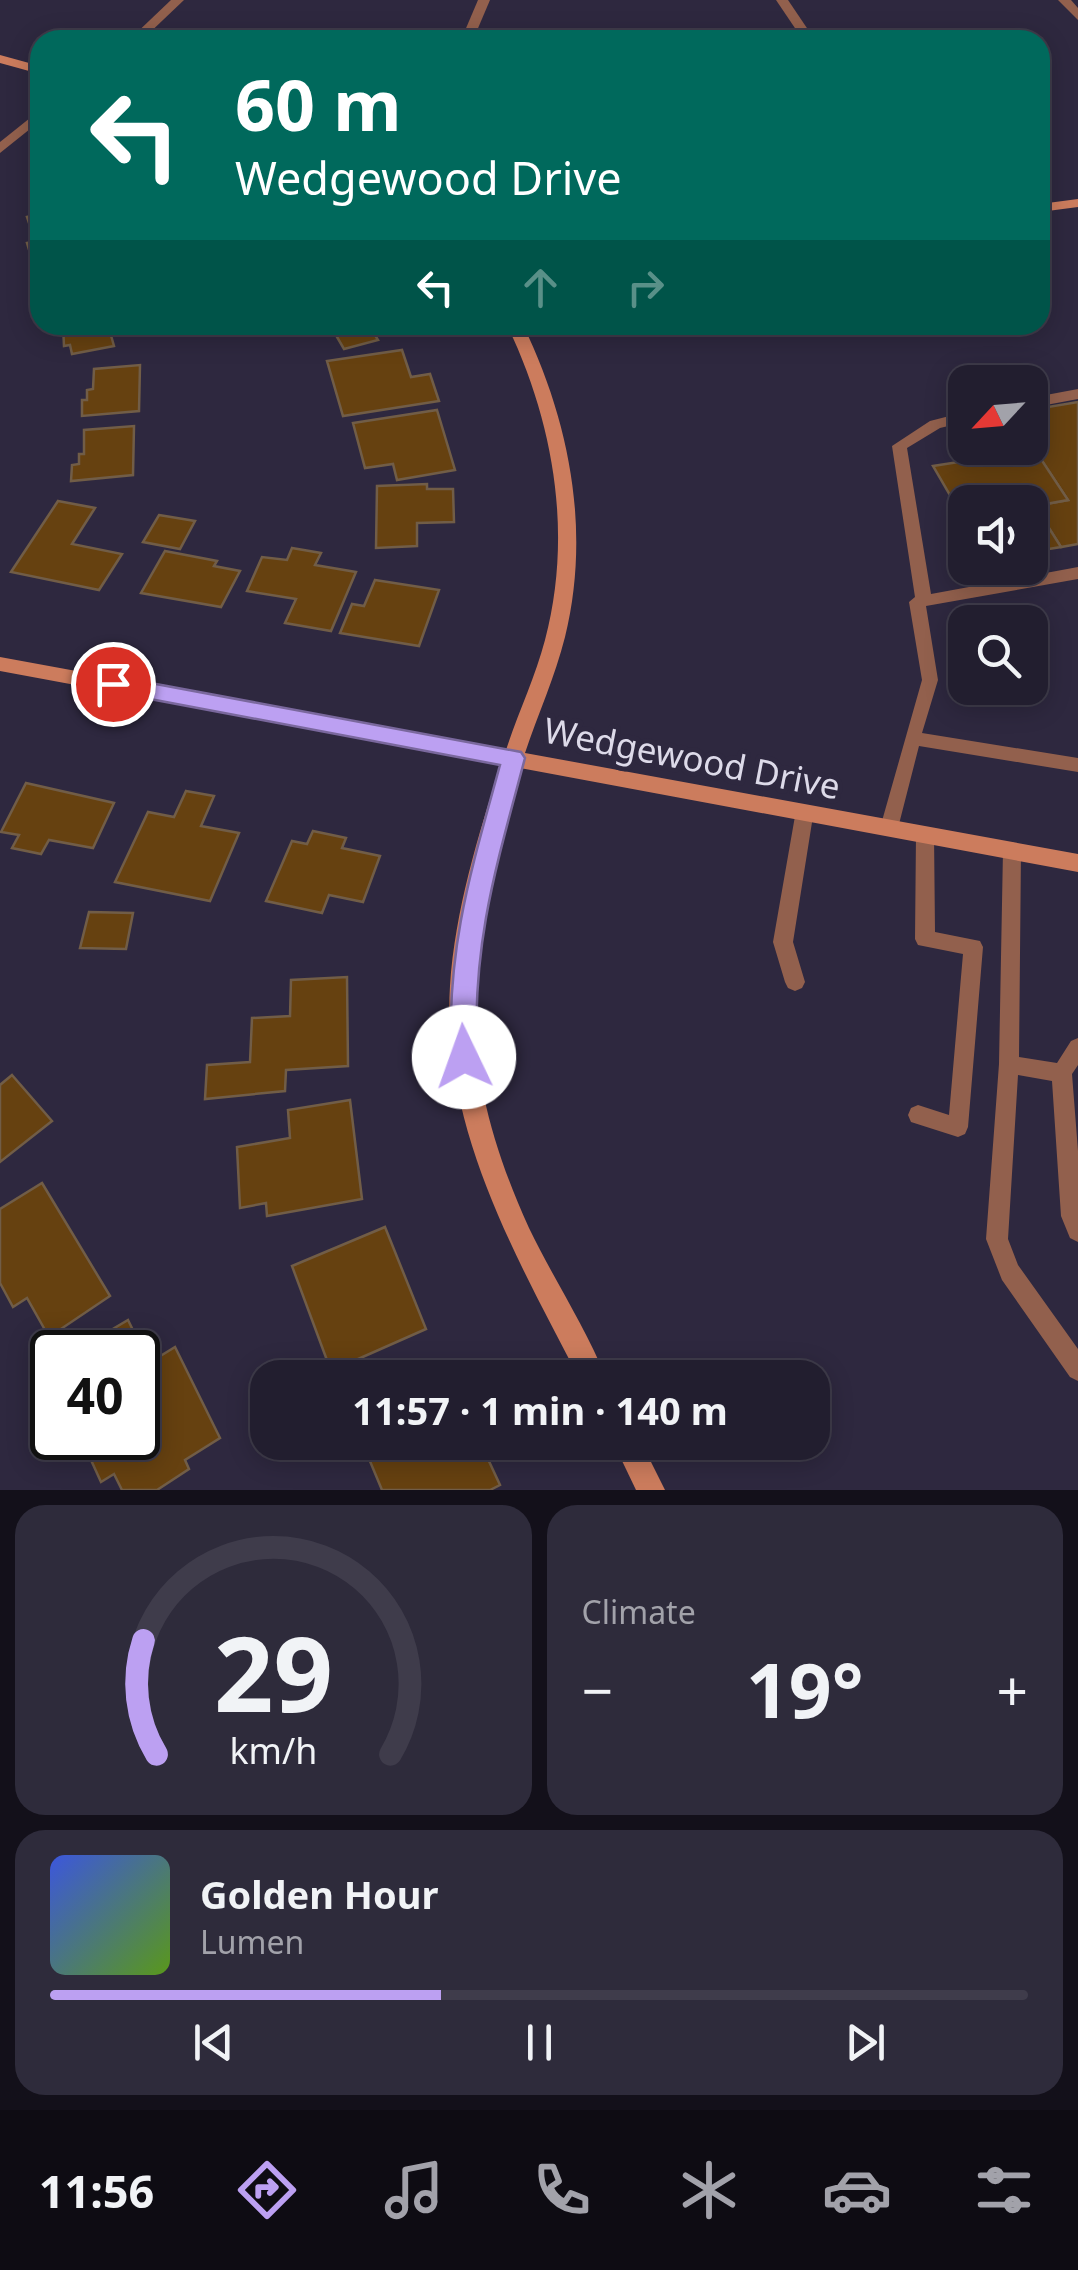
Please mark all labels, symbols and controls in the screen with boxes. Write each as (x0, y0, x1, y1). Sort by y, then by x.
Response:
text: 60 m (235, 56, 402, 152)
icon: left (70, 70, 200, 200)
text: Wedgewood Drive (235, 147, 622, 208)
icon: left (408, 260, 463, 315)
icon: ahead (513, 260, 568, 315)
icon: right (618, 260, 673, 315)
north arrow (948, 365, 1048, 465)
map controls (948, 365, 1048, 705)
button: sound (948, 485, 1048, 585)
button: search (948, 605, 1048, 705)
pin (71, 642, 156, 727)
icon: arrive (86, 657, 141, 712)
street label: Wedgewood Drive (540, 706, 844, 809)
position arrow (412, 1005, 516, 1109)
speed limit sign: 40 (30, 1330, 160, 1460)
text: 11:57 · 1 min · 140 m (352, 1384, 728, 1436)
text: Climate (582, 1590, 696, 1633)
text: 29 (214, 1601, 333, 1742)
text: 19° (746, 1638, 864, 1740)
text: − (582, 1652, 613, 1727)
text: + (997, 1652, 1028, 1727)
text: km/h (229, 1726, 317, 1774)
text: Golden Hour (200, 1868, 438, 1920)
text: Lumen (200, 1920, 304, 1963)
icon: previous (186, 2015, 241, 2070)
icon: pause (512, 2015, 567, 2070)
icon: next (838, 2015, 893, 2070)
icon: directions (232, 2155, 302, 2225)
icon: music (379, 2155, 449, 2225)
icon: phone (527, 2155, 597, 2225)
icon: climate (674, 2155, 744, 2225)
icon: car (822, 2155, 892, 2225)
icon: filters (969, 2155, 1039, 2225)
text: 11:56 (39, 2160, 154, 2221)

